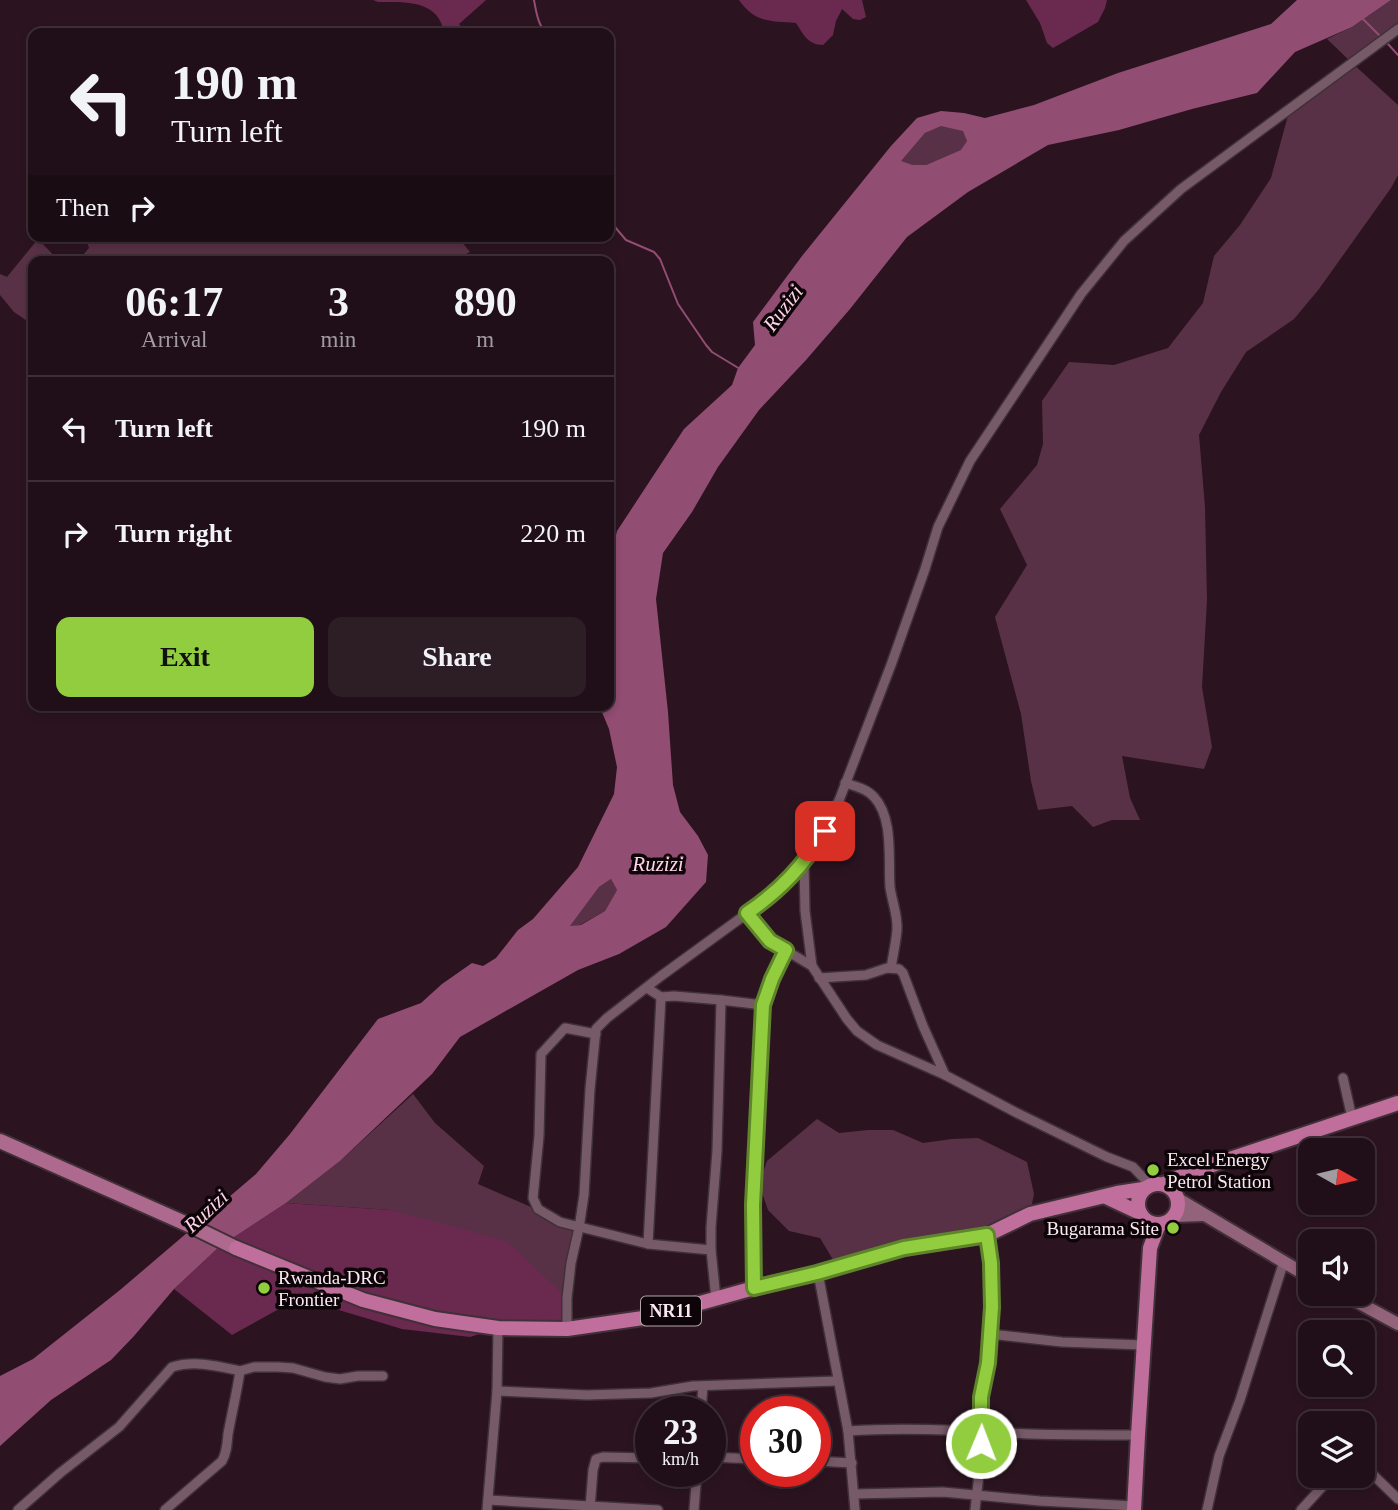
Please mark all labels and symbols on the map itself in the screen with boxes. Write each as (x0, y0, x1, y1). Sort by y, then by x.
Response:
water label: Ruzizi (757, 280, 808, 337)
pin (795, 801, 855, 861)
water label: Ruzizi (631, 852, 684, 876)
north arrow (1298, 1138, 1376, 1214)
place label: Excel Energy Petrol Station (1167, 1149, 1271, 1192)
marker: Excel Energy Petrol Station (1145, 1162, 1161, 1178)
water label: Ruzizi (178, 1185, 233, 1238)
place label: Bugarama Site (1047, 1218, 1159, 1239)
marker: Bugarama Site (1165, 1220, 1181, 1236)
place label: Rwanda-DRC Frontier (278, 1267, 386, 1310)
marker: Rwanda-DRC Frontier (256, 1280, 272, 1296)
road number: NR11 (641, 1296, 701, 1326)
speed limit sign: 30 (740, 1396, 831, 1487)
position arrow (944, 1406, 1018, 1480)

